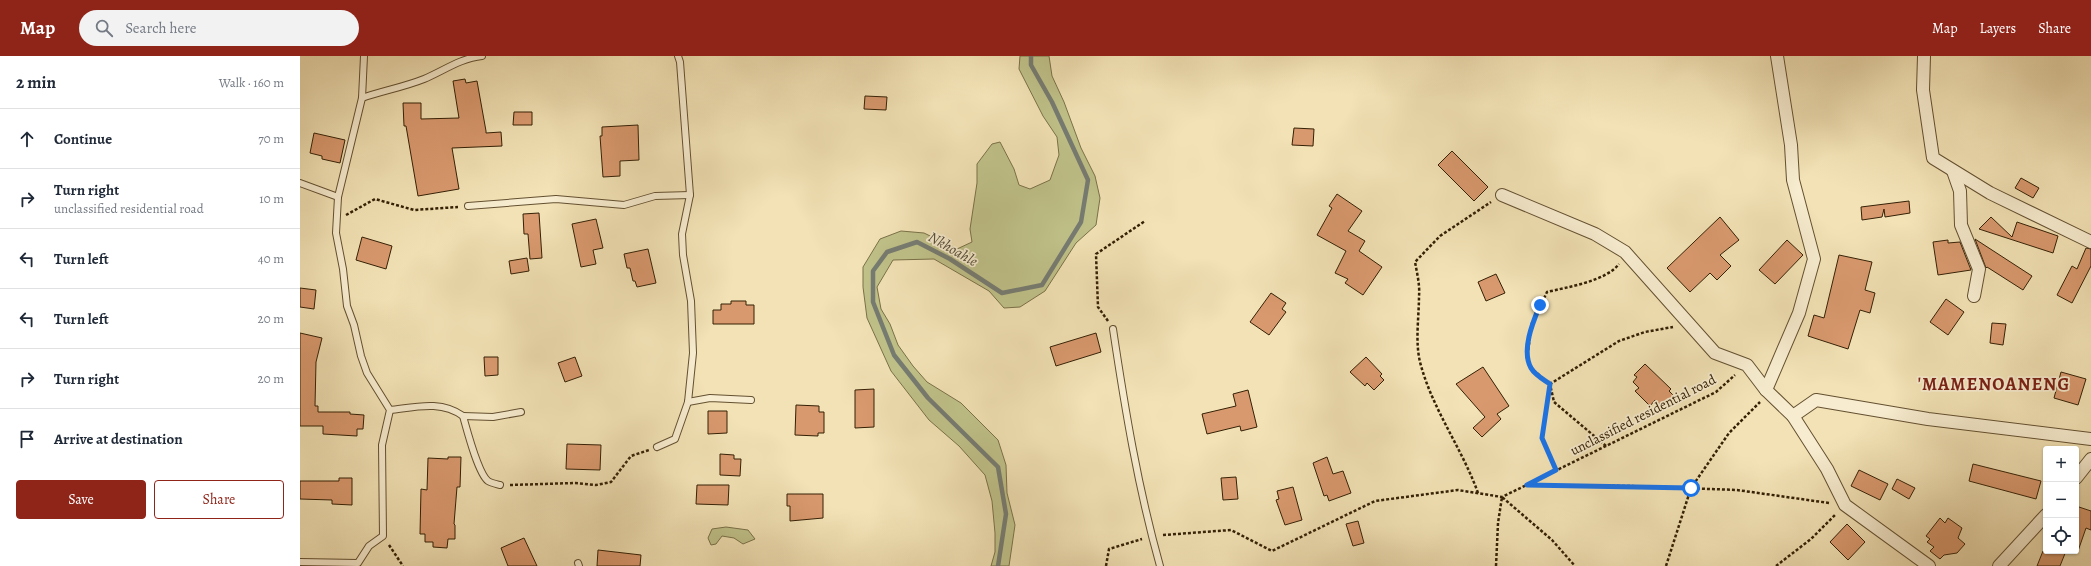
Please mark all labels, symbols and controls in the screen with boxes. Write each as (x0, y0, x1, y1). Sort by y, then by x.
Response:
search box (79, 10, 359, 46)
text: Map (20, 15, 55, 41)
icon: search (93, 17, 115, 39)
text: Search here (125, 18, 197, 38)
text: Map (1932, 19, 1958, 38)
text: Layers (1980, 19, 2016, 38)
text: Share (2038, 19, 2071, 38)
text: 2 min (16, 71, 56, 94)
text: Walk · 160 m (219, 74, 284, 91)
icon: ahead (16, 128, 38, 150)
text: Continue (54, 129, 112, 149)
text: 70 m (258, 130, 284, 147)
text: Turn right (54, 180, 119, 200)
icon: right (16, 188, 38, 210)
text: 10 m (259, 190, 284, 207)
text: unclassified residential road (54, 200, 204, 217)
water label: Nkhoahle (925, 227, 982, 271)
icon: left (16, 248, 38, 270)
text: Turn left (54, 249, 109, 269)
text: 40 m (258, 250, 284, 267)
route end (1531, 296, 1549, 314)
icon: left (16, 308, 38, 330)
text: Turn left (54, 309, 109, 329)
text: 20 m (258, 310, 284, 327)
icon: right (16, 368, 38, 390)
text: Turn right (54, 369, 119, 389)
text: 20 m (258, 370, 284, 387)
street label: unclassified residential road (1567, 370, 1720, 460)
district label: 'MAMENOANENG (1918, 372, 2070, 396)
icon: arrive (16, 428, 38, 450)
text: Arrive at destination (54, 429, 183, 449)
map controls (2043, 446, 2079, 554)
button: + (2043, 446, 2079, 482)
route start (1682, 479, 1700, 497)
button: Save (16, 480, 146, 519)
button: Share (154, 480, 284, 519)
button: − (2043, 482, 2079, 518)
button: locate (2043, 518, 2079, 554)

